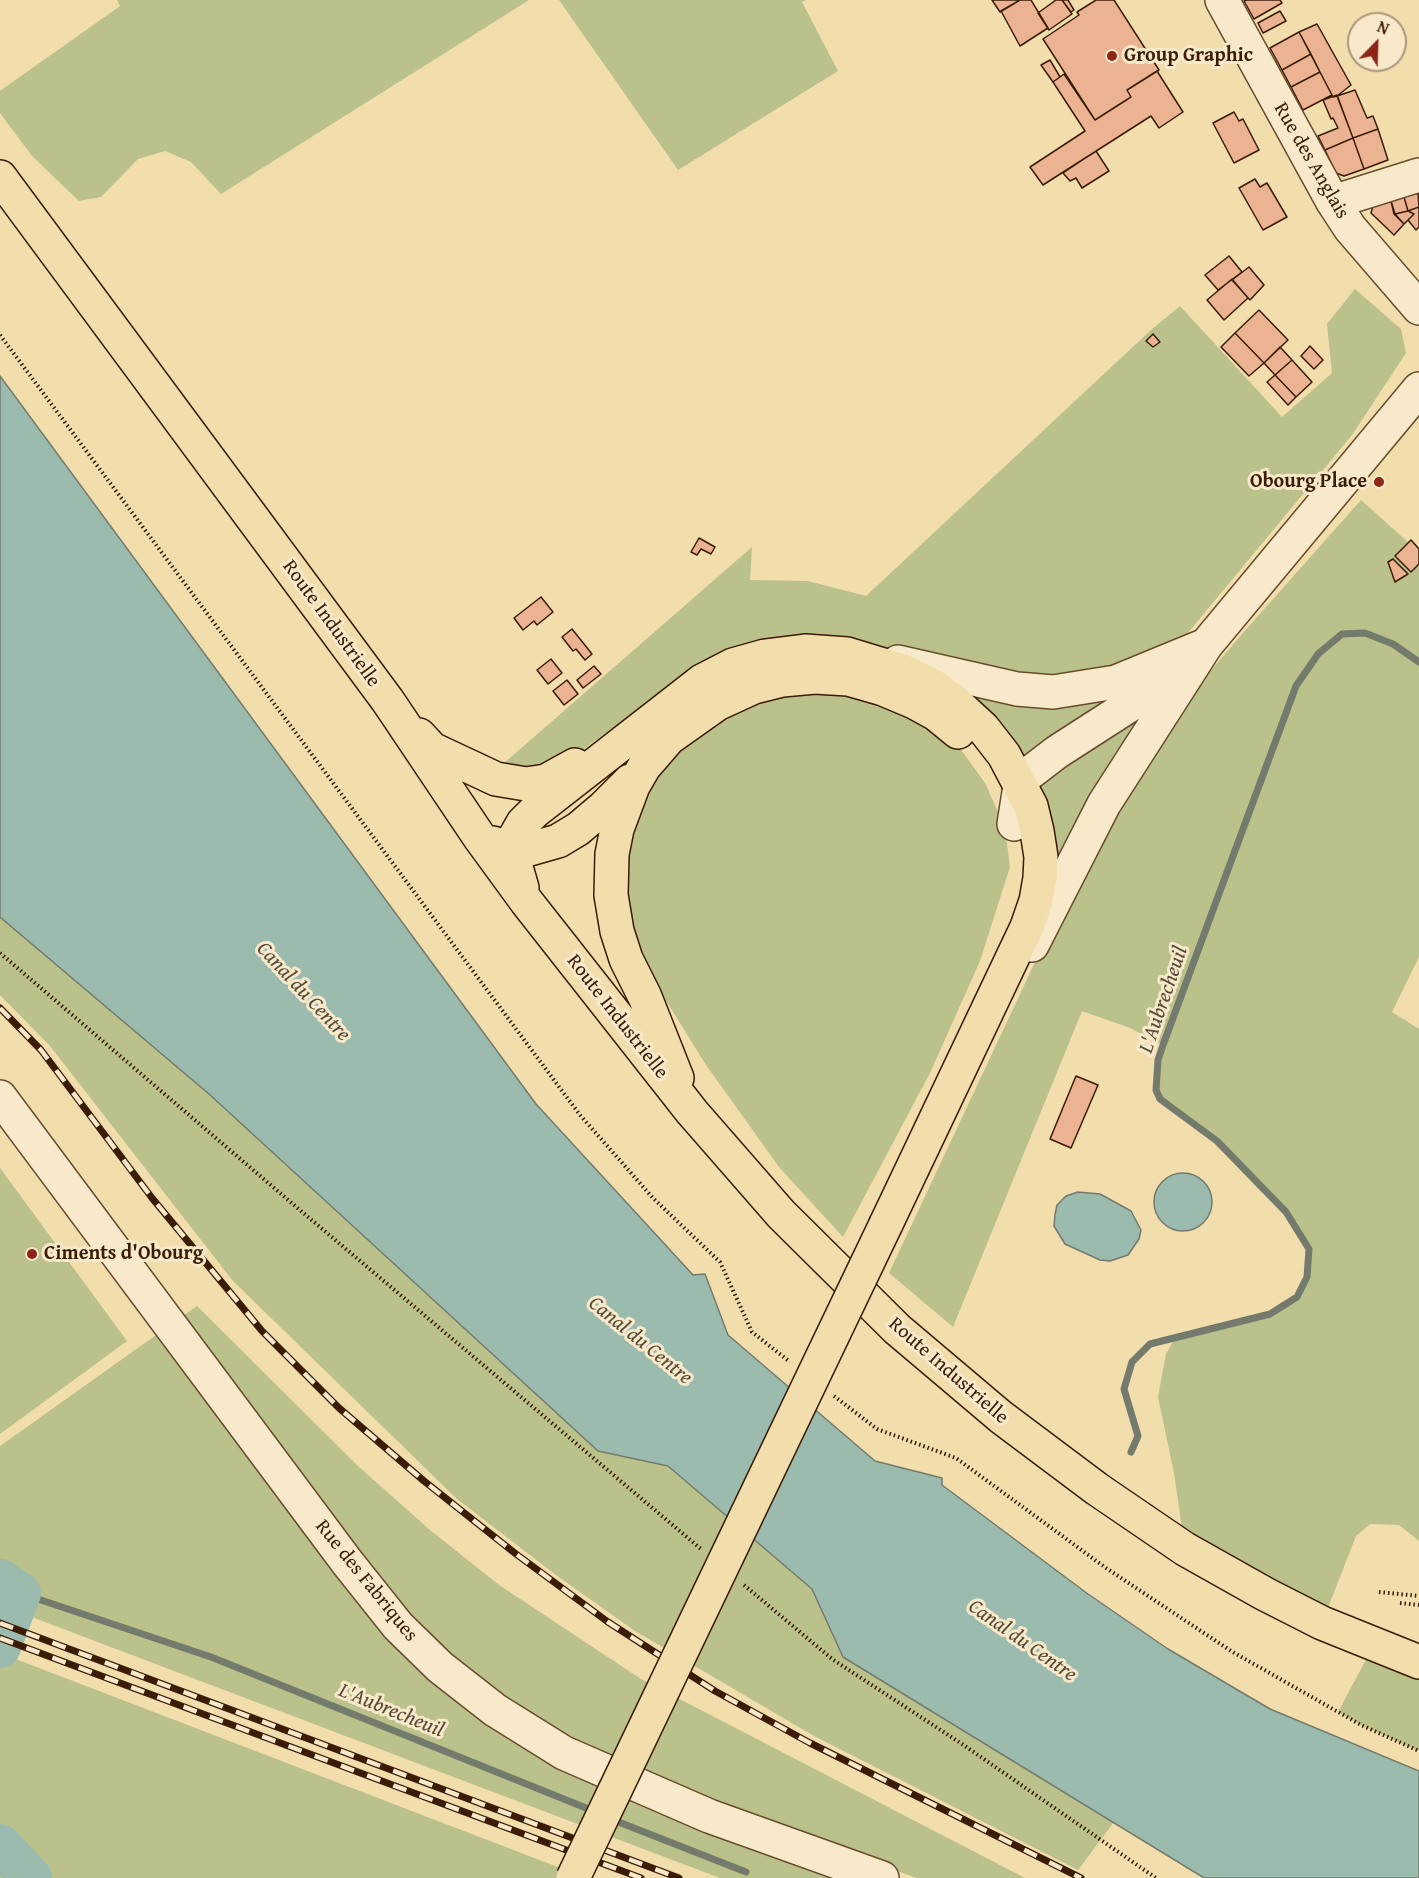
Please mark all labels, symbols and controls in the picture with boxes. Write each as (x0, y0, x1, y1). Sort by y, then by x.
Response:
north arrow (1347, 12, 1407, 72)
text: N (1374, 14, 1393, 40)
place label: Group Graphic (1124, 44, 1253, 68)
marker: Group Graphic (1105, 49, 1119, 63)
street label: Rue des Anglais (1268, 99, 1354, 223)
place label: Obourg Place (1250, 470, 1367, 494)
marker: Obourg Place (1372, 475, 1386, 489)
street label: Route Industrielle (277, 556, 385, 692)
water label: Canal du Centre (251, 937, 355, 1047)
water label: L'Aubrecheuil (1134, 943, 1194, 1057)
street label: Route Industrielle (561, 950, 673, 1084)
place label: Ciments d'Obourg (44, 1242, 203, 1266)
marker: Ciments d'Obourg (25, 1247, 39, 1261)
water label: Canal du Centre (583, 1291, 697, 1391)
street label: Route Industrielle (883, 1312, 1013, 1430)
street label: Rue des Fabriques (310, 1515, 422, 1647)
water label: Canal du Centre (963, 1594, 1081, 1688)
water label: L'Aubrecheuil (335, 1679, 447, 1743)

